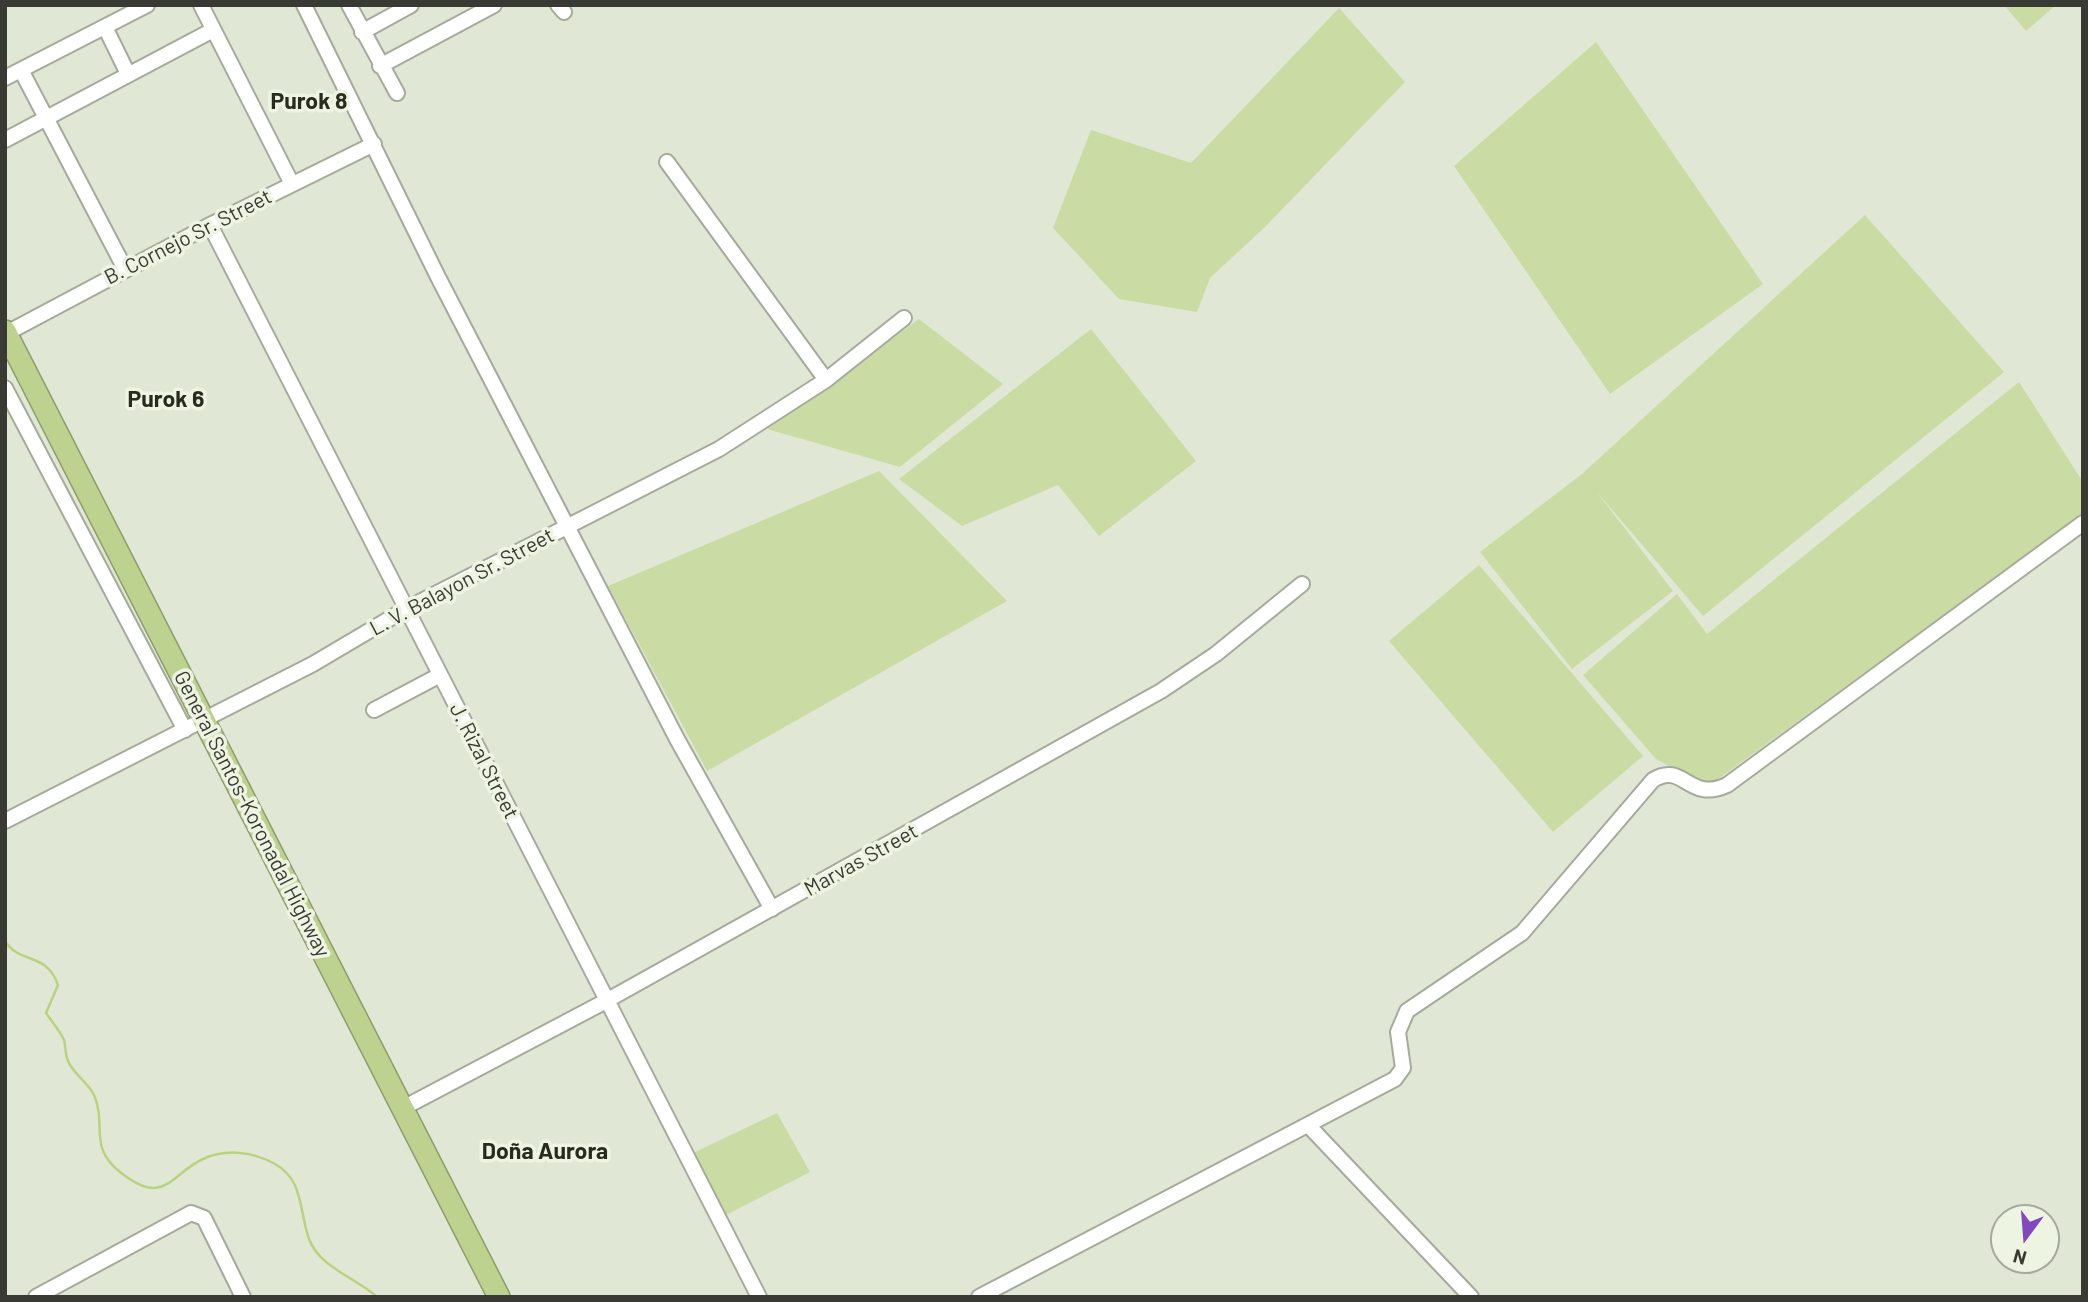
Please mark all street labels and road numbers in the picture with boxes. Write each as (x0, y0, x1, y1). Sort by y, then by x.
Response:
street label: B. Cornejo Sr. Street (100, 184, 276, 290)
street label: L. V. Balayon Sr. Street (366, 523, 558, 641)
street label: General Santos-Koronadal Highway (169, 667, 335, 961)
street label: J. Rizal Street (444, 699, 524, 823)
street label: Marvas Street (800, 818, 922, 902)

